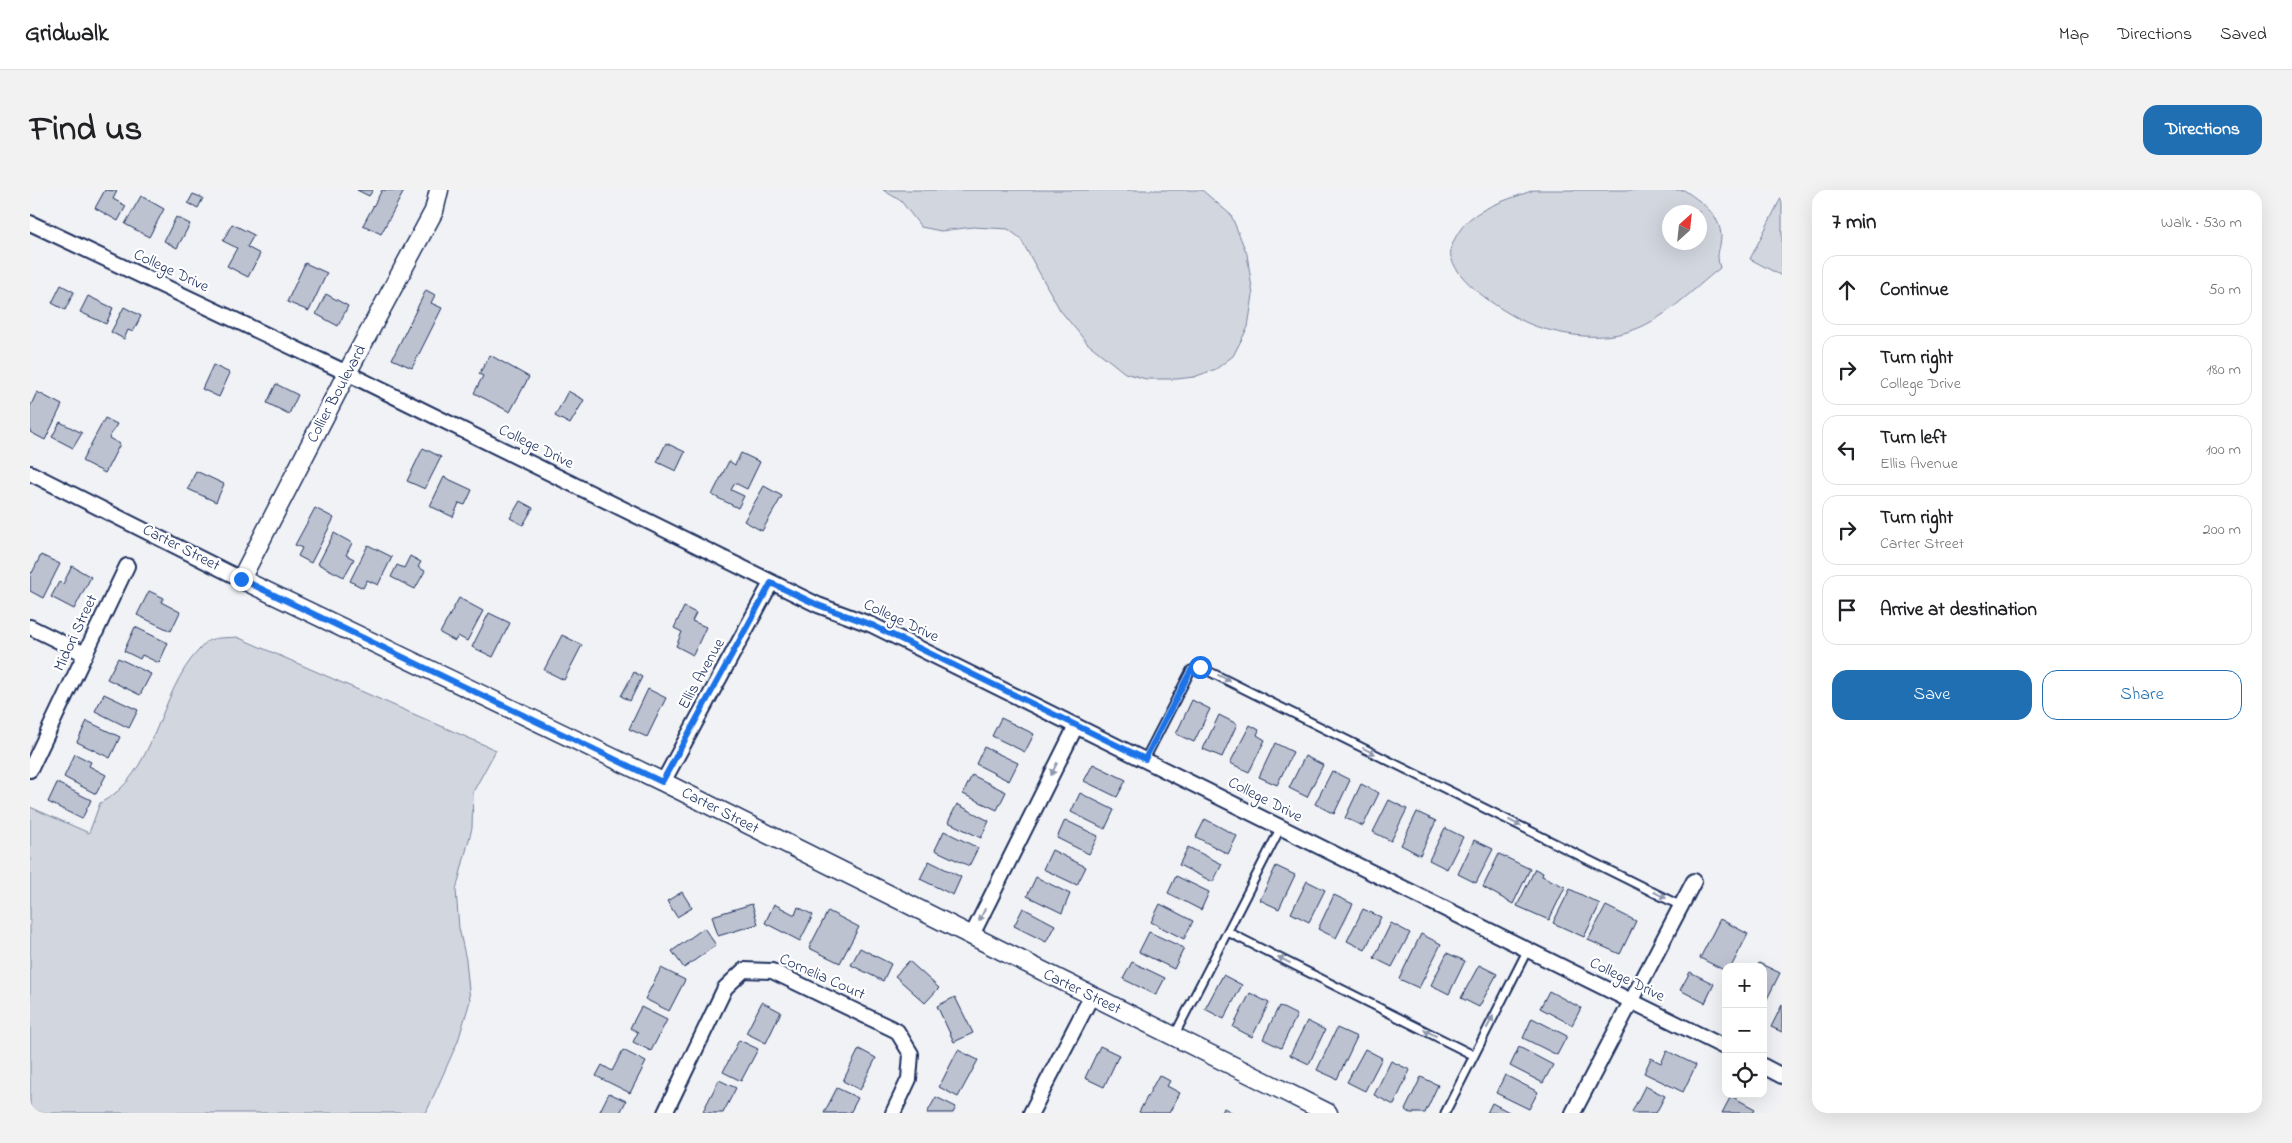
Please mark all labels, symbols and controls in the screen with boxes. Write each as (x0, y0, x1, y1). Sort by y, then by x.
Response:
text: Gridwalk (25, 17, 109, 52)
text: Map (2059, 22, 2089, 48)
text: Directions (2117, 22, 2192, 48)
text: Saved (2220, 22, 2267, 48)
text: Find us (30, 105, 142, 156)
button: Directions (2143, 105, 2262, 155)
north arrow (1662, 205, 1707, 250)
text: 7 min (1832, 208, 1876, 238)
text: Walk · 530 m (2161, 211, 2242, 235)
street label: College Drive (129, 243, 214, 299)
icon: ahead (1833, 276, 1861, 304)
text: Continue (1880, 277, 1948, 304)
text: 50 m (2209, 278, 2241, 302)
street label: Collier Boulevard (301, 341, 373, 447)
text: Turn right (1880, 345, 1953, 372)
icon: right (1833, 356, 1861, 384)
text: 180 m (2207, 358, 2241, 382)
text: College Drive (1880, 372, 1961, 396)
street label: College Drive (494, 418, 578, 476)
text: Turn left (1880, 425, 1947, 452)
icon: left (1833, 436, 1861, 464)
text: 100 m (2206, 438, 2241, 462)
text: Ellis Avenue (1880, 452, 1958, 476)
text: Turn right (1880, 505, 1953, 532)
icon: right (1833, 516, 1861, 544)
street label: Carter Street (138, 518, 225, 578)
text: 200 m (2203, 518, 2241, 542)
text: Carter Street (1880, 532, 1964, 556)
route end (230, 568, 253, 591)
street label: Midori Street (48, 590, 104, 675)
street label: College Drive (859, 593, 944, 649)
icon: arrive (1833, 596, 1861, 624)
text: Arrive at destination (1880, 597, 2037, 624)
street label: Ellis Avenue (673, 633, 732, 714)
route start (1189, 656, 1212, 679)
button: Save (1832, 670, 2032, 720)
button: Share (2042, 670, 2242, 720)
one-way arrow (1216, 674, 1231, 682)
one-way arrow (1362, 747, 1376, 755)
one-way arrow (1050, 762, 1058, 777)
street label: College Drive (1223, 771, 1307, 829)
street label: Carter Street (677, 781, 764, 841)
one-way arrow (1508, 819, 1522, 827)
one-way arrow (1653, 891, 1667, 899)
one-way arrow (978, 908, 986, 922)
street label: Cornelia Court (775, 947, 869, 1007)
street label: College Drive (1585, 951, 1669, 1009)
one-way arrow (1277, 956, 1292, 964)
street label: Carter Street (1039, 963, 1126, 1022)
map controls (1722, 963, 1767, 1098)
button: + (1722, 963, 1767, 1008)
button: − (1722, 1008, 1767, 1053)
one-way arrow (1486, 1015, 1494, 1029)
one-way arrow (1422, 1029, 1437, 1037)
button: locate (1722, 1053, 1767, 1098)

